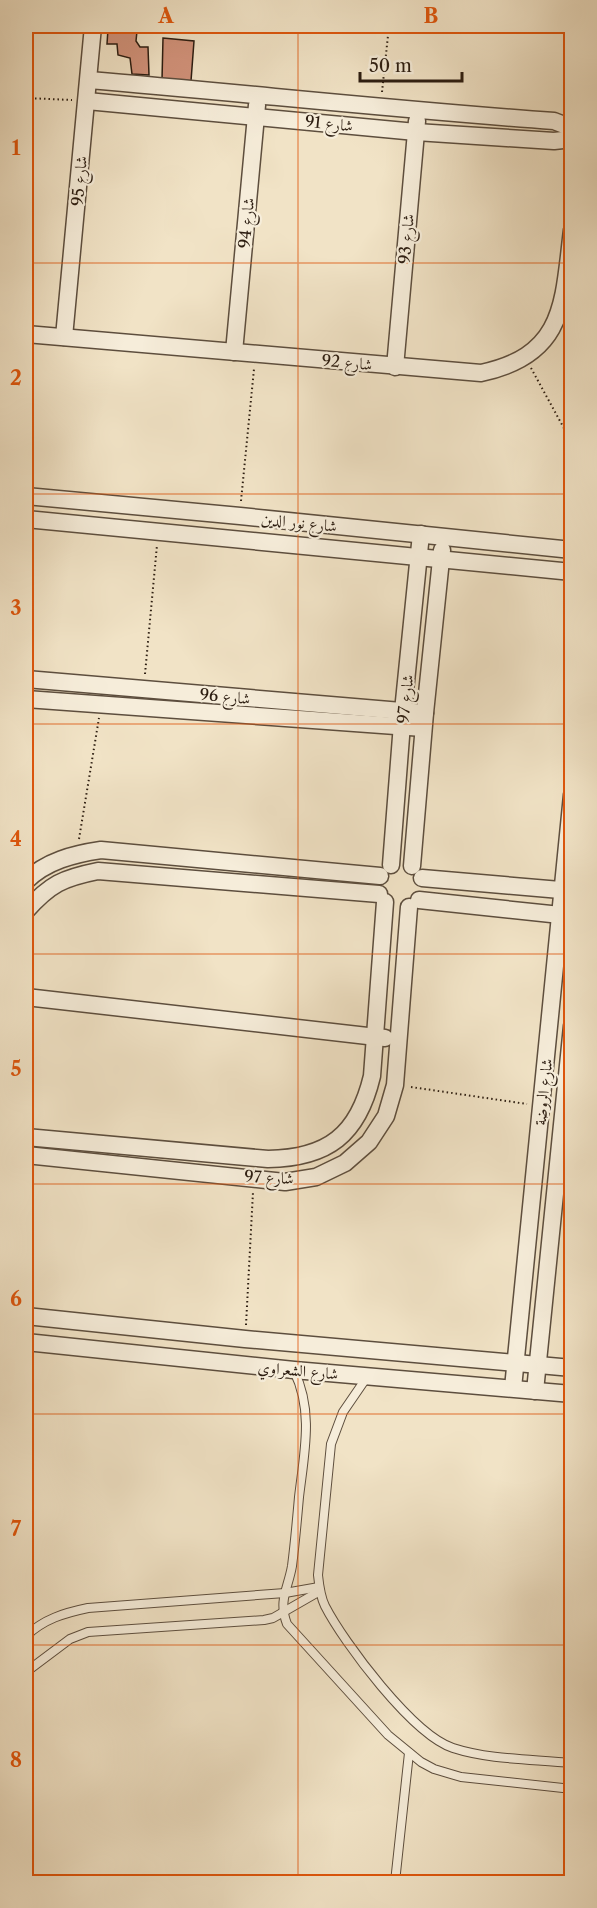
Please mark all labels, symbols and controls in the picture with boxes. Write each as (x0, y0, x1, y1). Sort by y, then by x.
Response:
text: A (157, 4, 174, 28)
text: B (424, 4, 439, 28)
scale bar (360, 45, 462, 83)
text: 50 m (369, 55, 412, 77)
street label: شارع 91 (304, 111, 354, 139)
text: 1 (12, 136, 21, 160)
street label: شارع 95 (67, 155, 95, 207)
street label: شارع 94 (234, 197, 262, 249)
street label: شارع 93 (394, 213, 422, 265)
street label: شارع 92 (321, 350, 373, 378)
text: 2 (10, 366, 22, 390)
street label: شارع نور الدين (260, 508, 338, 540)
text: 3 (10, 596, 22, 620)
street label: شارع 97 (392, 673, 422, 725)
street label: شارع 96 (198, 684, 251, 712)
text: 4 (10, 827, 22, 851)
text: 5 (10, 1057, 22, 1081)
street label: شارع الروضة (530, 1057, 560, 1127)
street label: شارع 97 (244, 1166, 294, 1192)
text: 6 (10, 1287, 22, 1311)
street label: شارع الشعراوي (257, 1357, 339, 1387)
text: 7 (11, 1517, 22, 1541)
text: 8 (10, 1748, 22, 1772)

